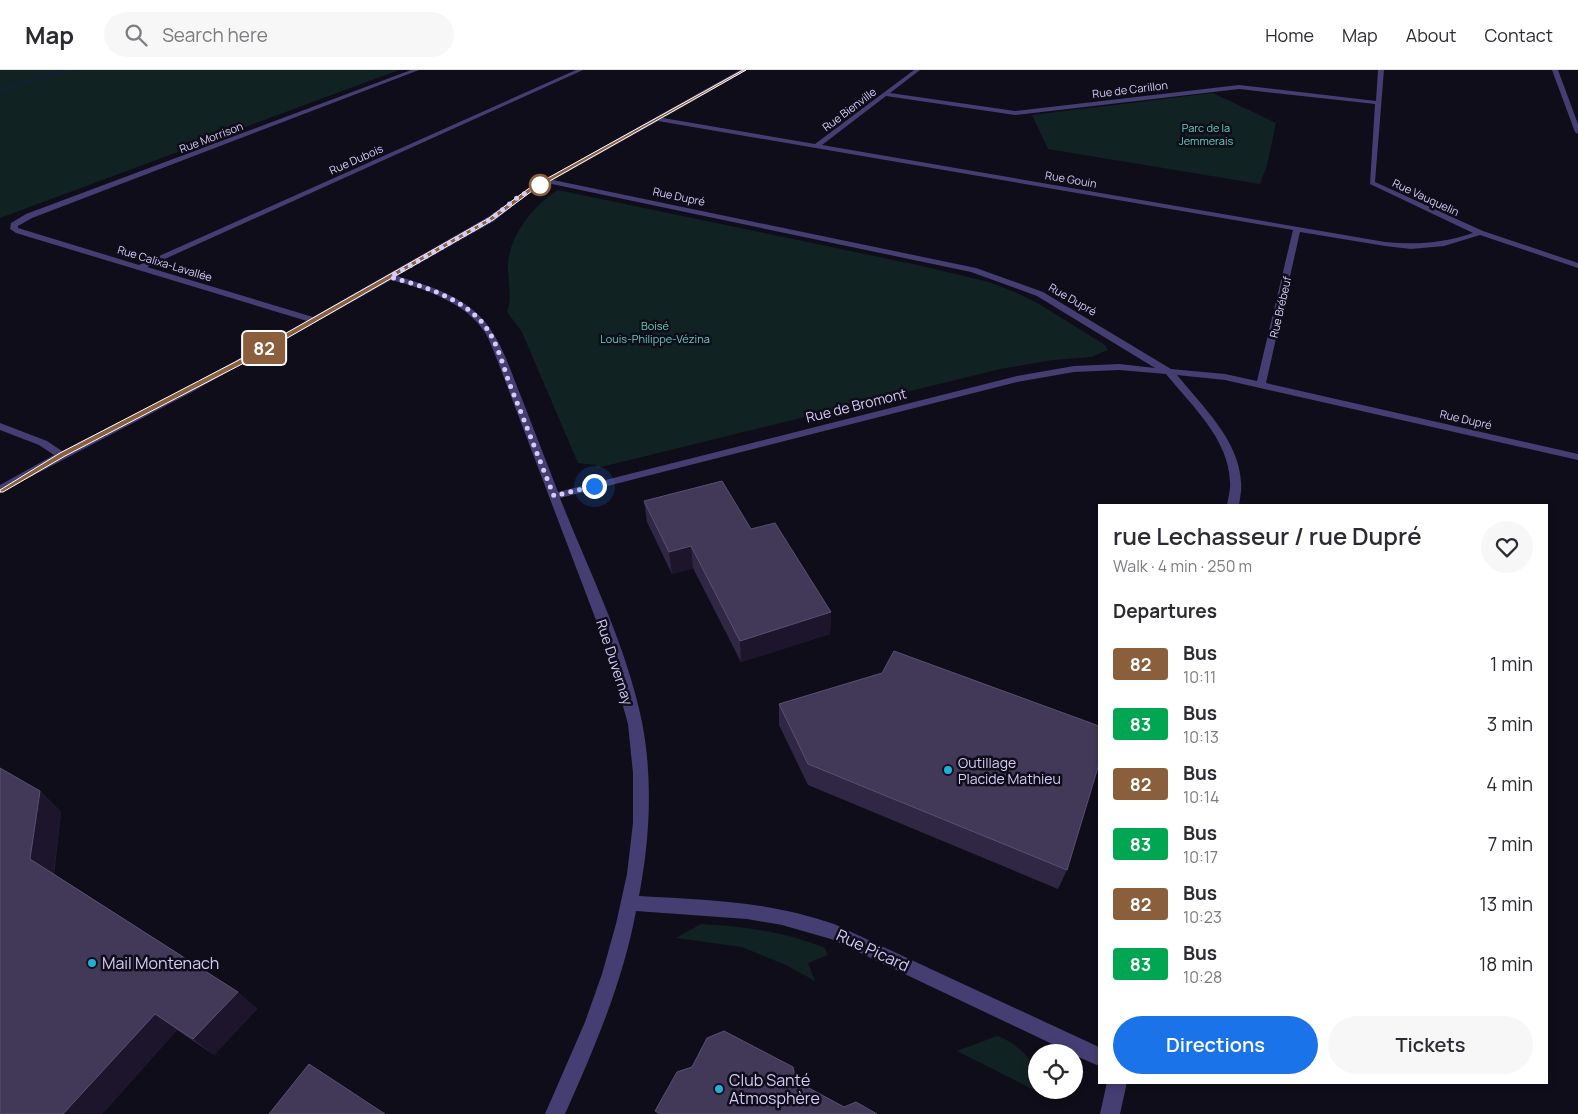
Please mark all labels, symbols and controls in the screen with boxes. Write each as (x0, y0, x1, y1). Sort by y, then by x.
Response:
search box (104, 12, 454, 57)
text: Map (25, 18, 74, 51)
icon: search (122, 21, 150, 49)
text: Search here (162, 22, 268, 48)
text: Home (1265, 23, 1314, 47)
text: Map (1342, 23, 1378, 47)
text: About (1406, 23, 1456, 47)
text: Contact (1484, 23, 1553, 47)
street label: Rue de Carillon (1091, 77, 1169, 101)
street label: Rue Bienville (819, 83, 879, 134)
street label: Rue Morrison (177, 118, 245, 156)
park label: Parc de la Jemmerais (1179, 120, 1234, 148)
street label: Rue Dubois (327, 140, 385, 178)
street label: Rue Gouin (1044, 167, 1098, 191)
unlabelled marker (529, 174, 551, 196)
street label: Rue Vauquelin (1390, 175, 1462, 219)
street label: Rue Dupré (652, 183, 707, 209)
street label: Rue Calixa-Lavallée (116, 241, 215, 285)
street label: Rue Brébeuf (1266, 275, 1294, 339)
street label: Rue Dupré (1046, 279, 1100, 319)
park label: Boisé Louis-Philippe-Vézina (600, 318, 710, 346)
line badge: 82 (242, 332, 286, 364)
text: 82 (253, 336, 275, 360)
street label: Rue de Bromont (804, 383, 909, 427)
street label: Rue Dupré (1439, 406, 1494, 432)
your location (582, 474, 607, 499)
text: rue Lechasseur / rue Dupré (1113, 519, 1422, 552)
button: heart (1481, 521, 1533, 573)
text: Walk · 4 min · 250 m (1113, 555, 1252, 577)
text: Departures (1113, 598, 1217, 624)
street label: Rue Duvernay (592, 617, 638, 708)
text: Bus (1183, 640, 1217, 666)
text: 1 min (1490, 651, 1533, 677)
text: 82 (1130, 652, 1151, 676)
text: 10:11 (1183, 666, 1216, 688)
text: Bus (1183, 700, 1217, 726)
text: 3 min (1487, 711, 1533, 737)
text: 83 (1130, 712, 1151, 736)
text: 10:13 (1183, 726, 1219, 748)
place label: Outillage Placide Mathieu (958, 753, 1061, 788)
text: Bus (1183, 760, 1217, 786)
marker: Outillage Placide Mathieu (942, 764, 954, 776)
text: 4 min (1486, 771, 1533, 797)
text: 82 (1130, 772, 1151, 796)
text: 10:14 (1183, 786, 1219, 808)
text: Bus (1183, 820, 1217, 846)
text: 7 min (1488, 831, 1533, 857)
text: 83 (1130, 832, 1151, 856)
text: 10:17 (1183, 846, 1218, 868)
text: Bus (1183, 880, 1217, 906)
text: 13 min (1479, 891, 1533, 917)
text: 82 (1130, 892, 1151, 916)
text: 10:23 (1183, 906, 1222, 928)
street label: Rue Picard (833, 923, 913, 977)
text: Bus (1183, 940, 1217, 966)
text: 18 min (1479, 951, 1533, 977)
place label: Mail Montenach (102, 952, 219, 974)
text: 83 (1130, 952, 1151, 976)
marker: Mail Montenach (86, 957, 98, 969)
text: 10:28 (1183, 966, 1222, 988)
button: Directions (1113, 1016, 1318, 1074)
button: Tickets (1328, 1016, 1533, 1074)
map controls (1028, 1044, 1083, 1099)
button: locate (1028, 1044, 1083, 1099)
place label: Club Santé Atmosphère (729, 1069, 820, 1109)
marker: Club Santé Atmosphère (713, 1083, 725, 1095)

